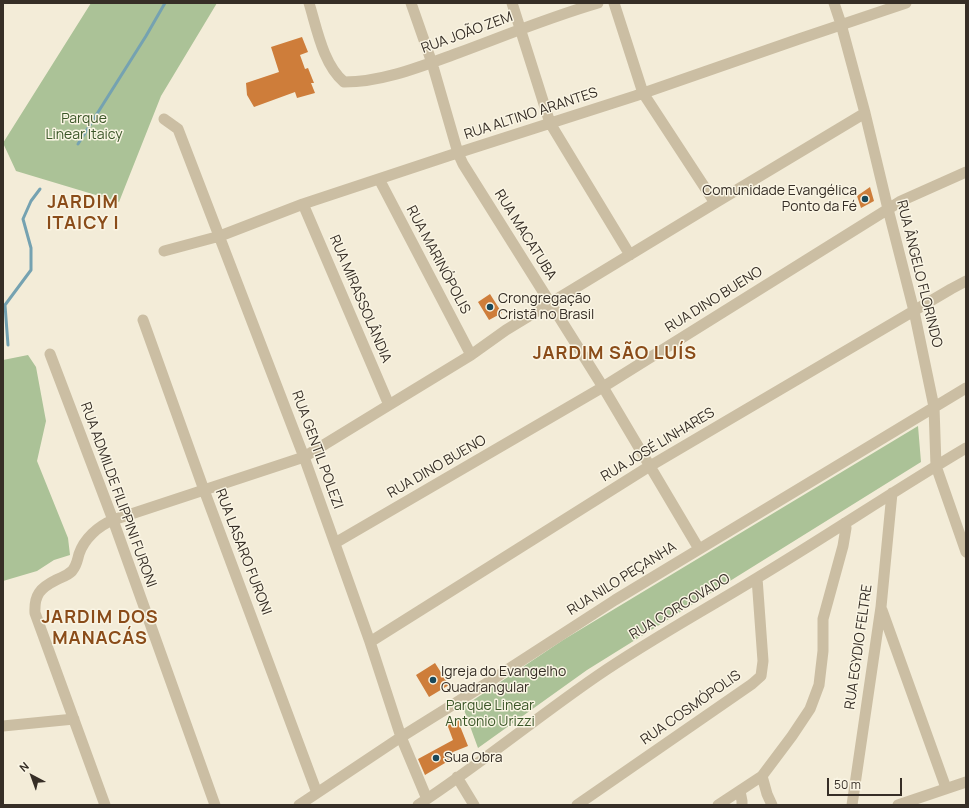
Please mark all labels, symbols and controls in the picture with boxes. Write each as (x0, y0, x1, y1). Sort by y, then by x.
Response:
street label: RUA JOÃO ZEM (419, 9, 515, 57)
street label: RUA ALTINO ARANTES (462, 84, 600, 144)
park label: Parque Linear Itaicy (45, 111, 123, 144)
place label: Comunidade Evangélica Ponto da Fé (702, 183, 857, 216)
street label: RUA MACATUBA (490, 187, 560, 283)
district label: JARDIM ITAICY I (46, 192, 120, 234)
marker: Comunidade Evangélica Ponto da Fé (860, 194, 870, 204)
street label: RUA ÂNGELO FLORINDO (893, 199, 945, 349)
street label: RUA MARINÓPOLIS (402, 203, 474, 317)
street label: RUA MIRASSOLÂNDIA (325, 233, 395, 365)
street label: RUA DINO BUENO (662, 263, 766, 337)
place label: Crongregação Cristã no Brasil (498, 291, 594, 324)
marker: Crongregação Cristã no Brasil (485, 302, 495, 312)
district label: JARDIM SÃO LUÍS (533, 343, 697, 365)
street label: RUA GENTIL POLEZI (288, 389, 346, 511)
street label: RUA ADMILDE FILIPPINI FURONI (77, 400, 159, 590)
street label: RUA JOSÉ LINHARES (598, 404, 718, 486)
street label: RUA DINO BUENO (385, 432, 489, 502)
street label: RUA LASARO FURONI (211, 487, 275, 617)
street label: RUA NILO PEÇANHA (564, 539, 680, 619)
street label: RUA CORCOVADO (627, 570, 733, 644)
street label: RUA EGYDIO FELTRE (842, 583, 876, 711)
district label: JARDIM DOS MANACÁS (41, 607, 159, 650)
place label: Igreja do Evangelho Quadrangular (441, 664, 566, 696)
street label: RUA COSMÓPOLIS (638, 667, 744, 749)
marker: Igreja do Evangelho Quadrangular (428, 675, 438, 685)
park label: Parque Linear Antonio Urizzi (445, 698, 535, 730)
place label: Sua Obra (444, 750, 502, 766)
marker: Sua Obra (431, 753, 441, 763)
north arrow (12, 756, 52, 796)
text: N (16, 758, 32, 775)
scale bar (829, 770, 904, 796)
text: 50 m (834, 776, 861, 793)

